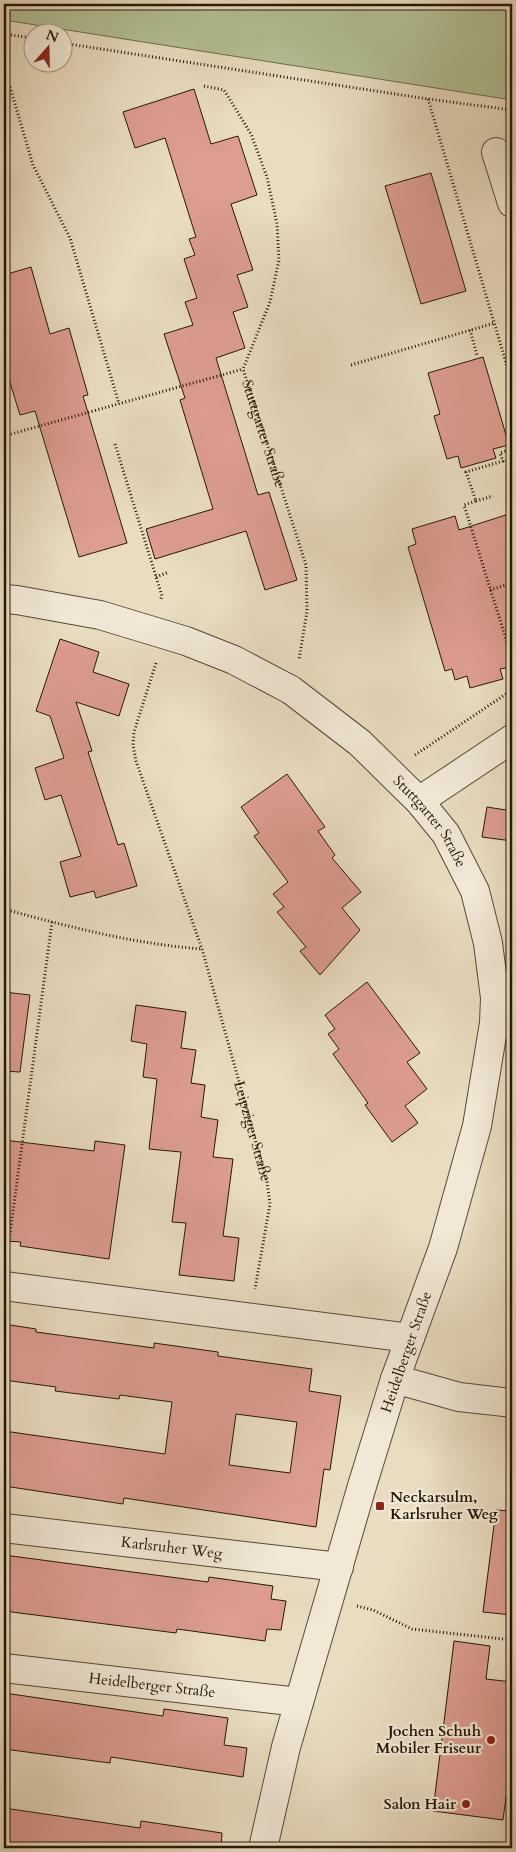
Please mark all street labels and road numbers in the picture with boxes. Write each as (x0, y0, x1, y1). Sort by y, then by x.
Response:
street label: Stuttgarter Straße (237, 377, 290, 490)
street label: Stuttgarter Straße (389, 771, 471, 871)
street label: Leipziger Straße (229, 1078, 276, 1184)
street label: Heidelberger Straße (376, 1288, 436, 1415)
street label: Karlsruher Weg (120, 1532, 224, 1563)
street label: Heidelberger Straße (88, 1668, 217, 1702)

